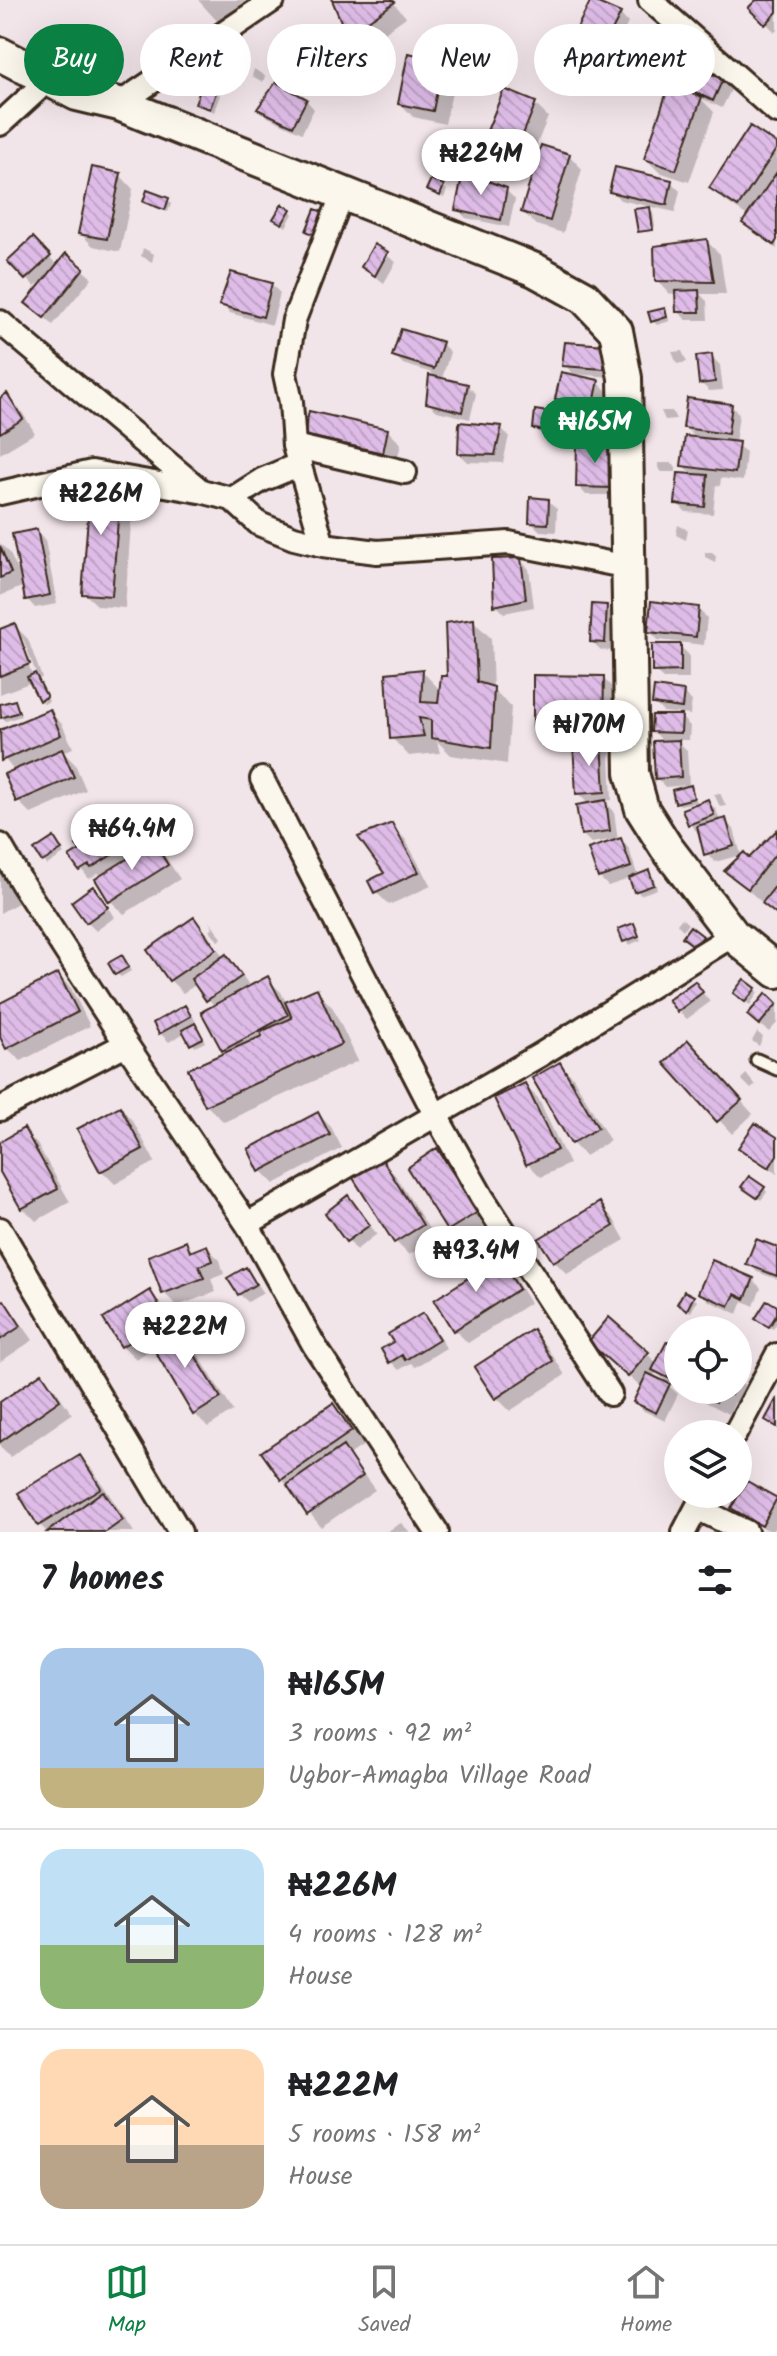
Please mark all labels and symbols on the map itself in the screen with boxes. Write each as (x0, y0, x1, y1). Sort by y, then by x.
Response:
pin: ₦224M (425, 129, 537, 197)
pin: ₦165M (539, 397, 651, 465)
pin: ₦226M (45, 469, 157, 537)
pin: ₦170M (533, 700, 645, 768)
pin: ₦64.4M (67, 804, 197, 872)
pin: ₦93.4M (411, 1226, 541, 1294)
pin: ₦222M (129, 1302, 241, 1370)

